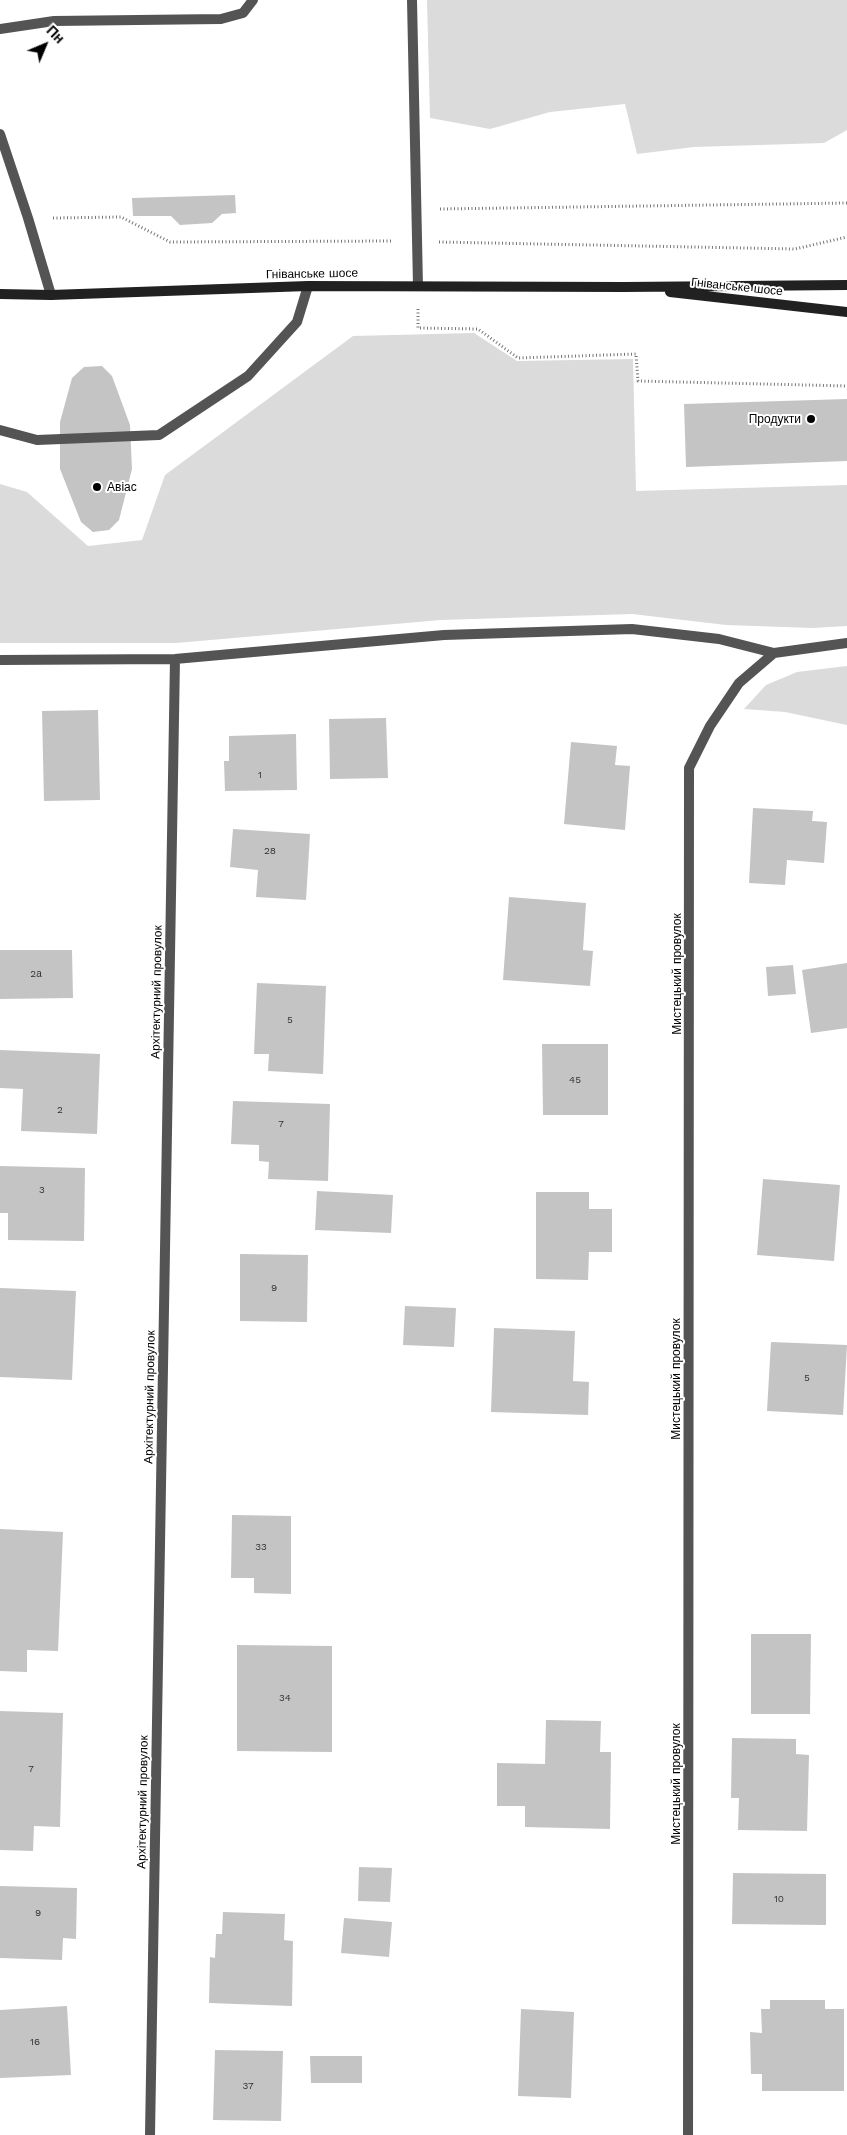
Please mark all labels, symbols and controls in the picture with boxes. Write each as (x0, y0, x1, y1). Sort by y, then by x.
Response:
north arrow (20, 20, 70, 70)
text: Пн (43, 22, 68, 47)
street label: Гніванське шосе (266, 266, 358, 282)
street label: Гніванське шосе (690, 275, 784, 299)
place label: Продукти (749, 412, 801, 426)
marker: Продукти (805, 413, 817, 425)
place label: Авіас (107, 480, 137, 494)
marker: Авіас (91, 481, 103, 493)
house number: 1 (258, 769, 262, 781)
house number: 28 (264, 845, 276, 857)
street label: Мистецький провулок (670, 913, 684, 1035)
street label: Архітектурний провулок (149, 925, 165, 1059)
house number: 2а (30, 968, 42, 980)
house number: 5 (287, 1014, 293, 1026)
house number: 45 (569, 1074, 581, 1086)
house number: 2 (57, 1104, 63, 1116)
house number: 7 (278, 1118, 284, 1130)
house number: 3 (39, 1184, 45, 1196)
house number: 9 (271, 1282, 277, 1294)
street label: Мистецький провулок (669, 1318, 683, 1440)
street label: Архітектурний провулок (142, 1330, 158, 1464)
house number: 5 (804, 1372, 810, 1384)
house number: 33 (255, 1541, 267, 1553)
house number: 34 (279, 1692, 291, 1704)
street label: Мистецький провулок (669, 1723, 683, 1845)
street label: Архітектурний провулок (135, 1735, 151, 1869)
house number: 7 (28, 1763, 34, 1775)
house number: 10 (774, 1893, 784, 1905)
house number: 9 (35, 1907, 41, 1919)
house number: 16 (30, 2036, 40, 2048)
house number: 37 (242, 2080, 254, 2092)

